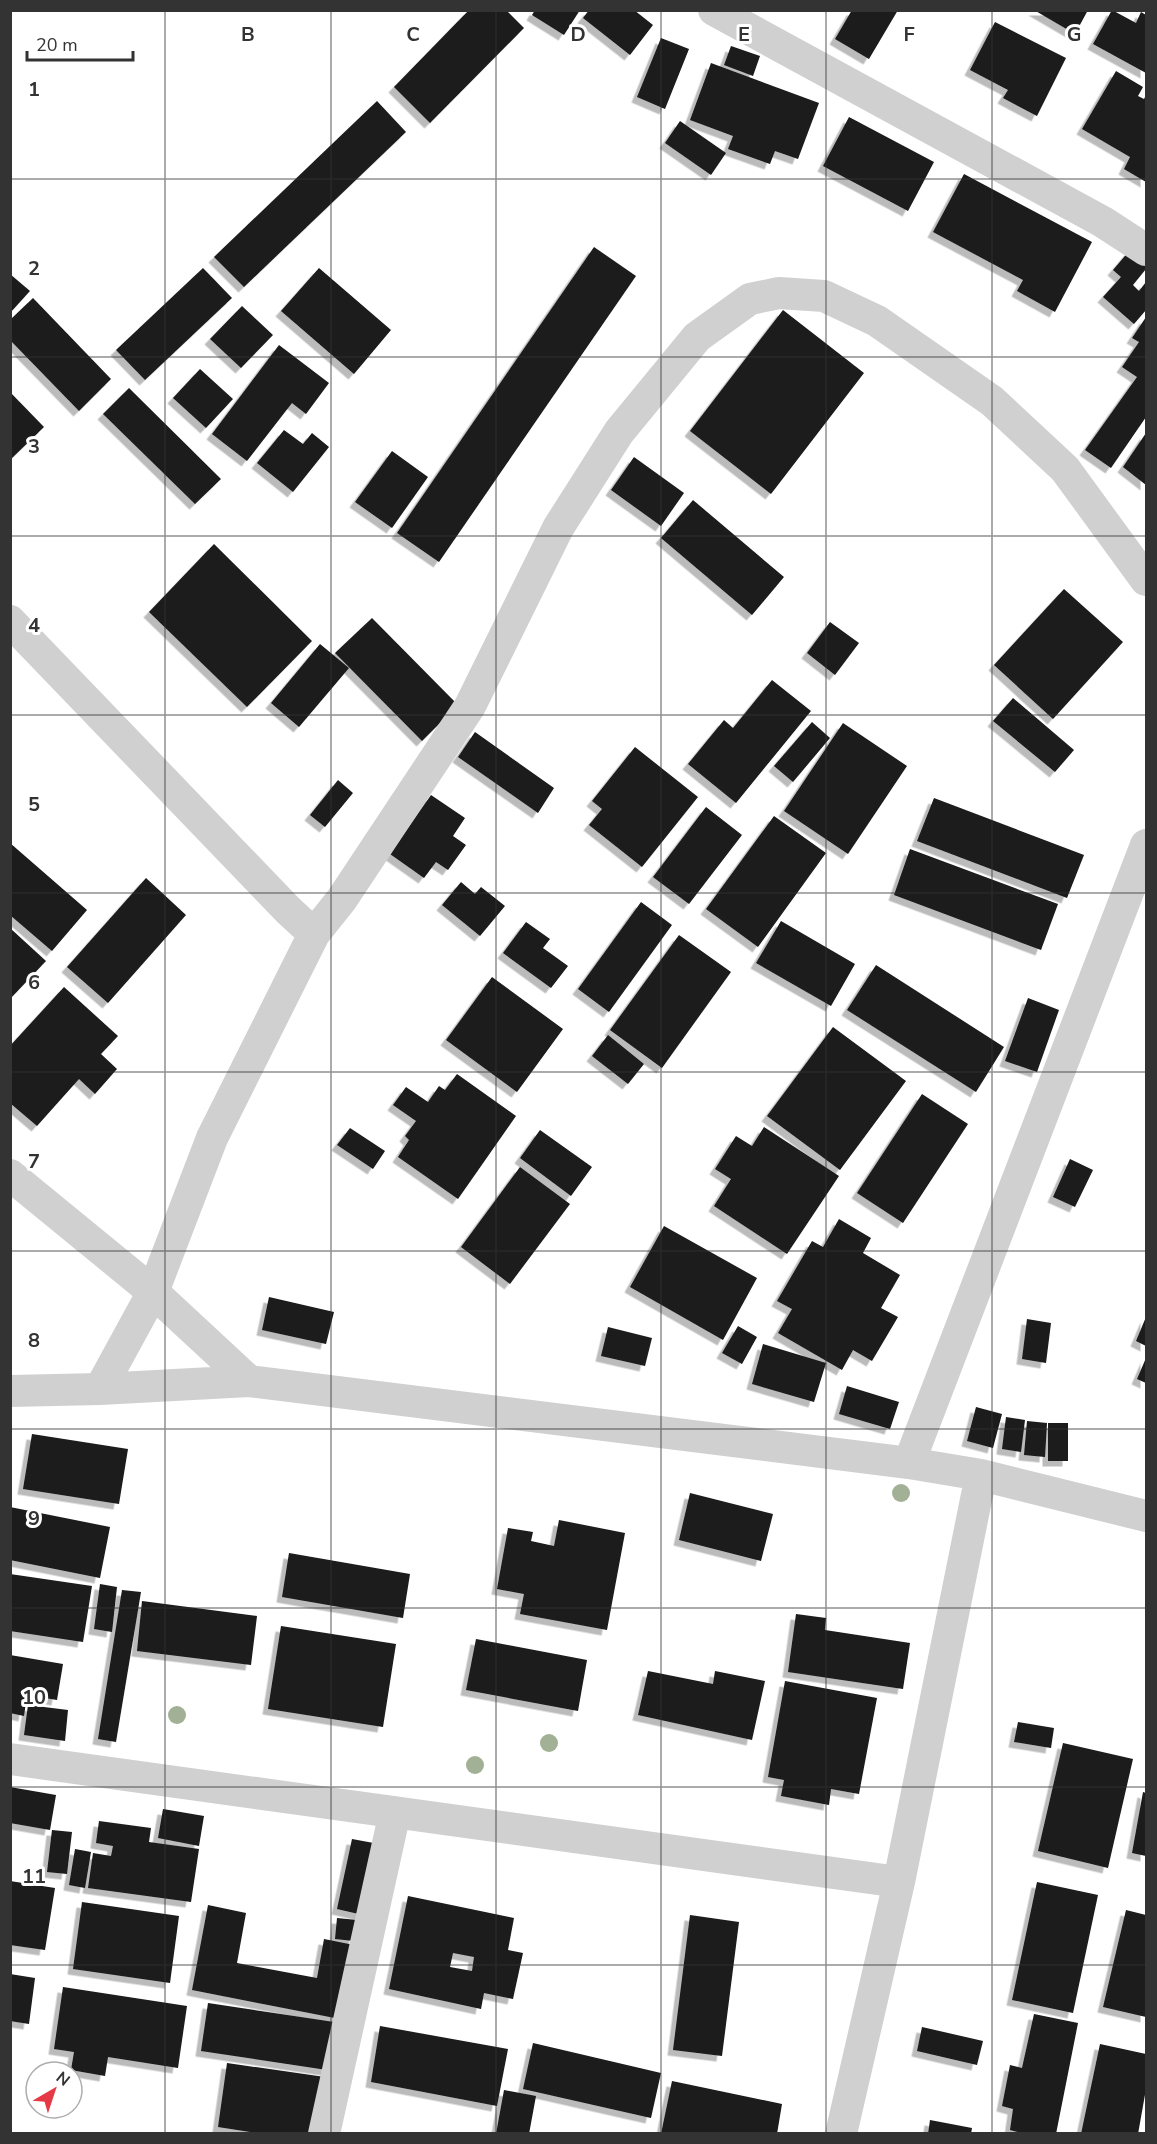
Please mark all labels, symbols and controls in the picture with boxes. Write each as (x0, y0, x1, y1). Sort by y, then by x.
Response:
text: B (241, 21, 255, 48)
text: C (406, 21, 420, 48)
text: D (570, 21, 586, 48)
text: E (738, 21, 750, 48)
text: F (903, 21, 915, 48)
text: G (1067, 21, 1081, 48)
scale bar (27, 24, 134, 62)
text: 20 m (36, 33, 78, 57)
text: 1 (28, 76, 40, 103)
text: 2 (28, 255, 40, 282)
text: 3 (28, 433, 40, 460)
text: 4 (28, 612, 40, 639)
text: 5 (28, 791, 40, 818)
text: 6 (28, 969, 40, 996)
text: 7 (28, 1148, 40, 1175)
text: 8 (28, 1327, 40, 1354)
text: 9 (28, 1505, 40, 1532)
text: 10 (22, 1684, 46, 1711)
text: 11 (22, 1863, 46, 1890)
north arrow (24, 2060, 84, 2120)
text: N (51, 2067, 74, 2091)

